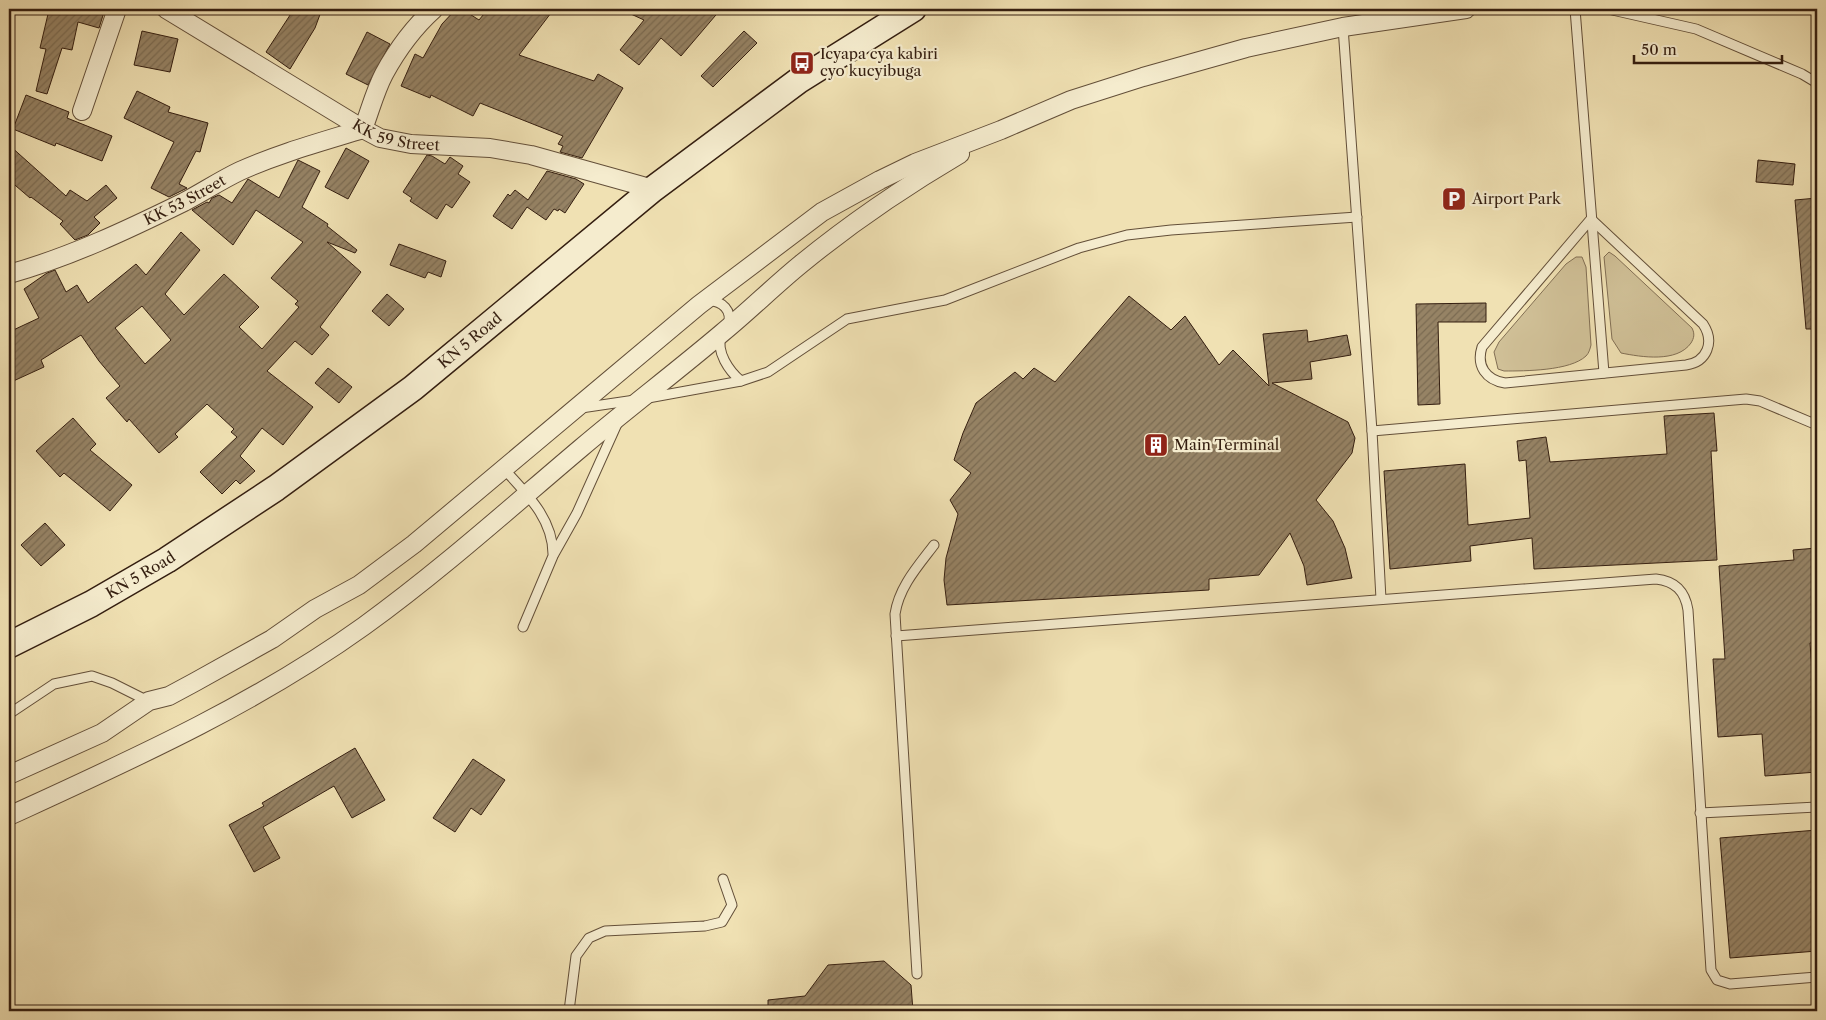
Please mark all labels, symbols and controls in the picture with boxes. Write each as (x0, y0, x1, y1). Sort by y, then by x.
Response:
scale bar (1634, 32, 1781, 64)
text: 50 m (1641, 40, 1677, 59)
place label: Icyapa cya kabiri cyo kucyibuga (820, 44, 938, 80)
bus stop icon: Icyapa cya kabiri cyo kucyibuga (789, 50, 815, 76)
street label: KK 59 Street (349, 115, 441, 154)
street label: KK 53 Street (141, 170, 229, 229)
parking icon: Airport Park (1441, 186, 1467, 212)
place label: Airport Park (1471, 189, 1562, 208)
street label: KN 5 Road (434, 308, 506, 372)
building icon: Main Terminal (1143, 432, 1169, 458)
place label: Main Terminal (1174, 435, 1280, 454)
street label: KN 5 Road (102, 547, 179, 602)

